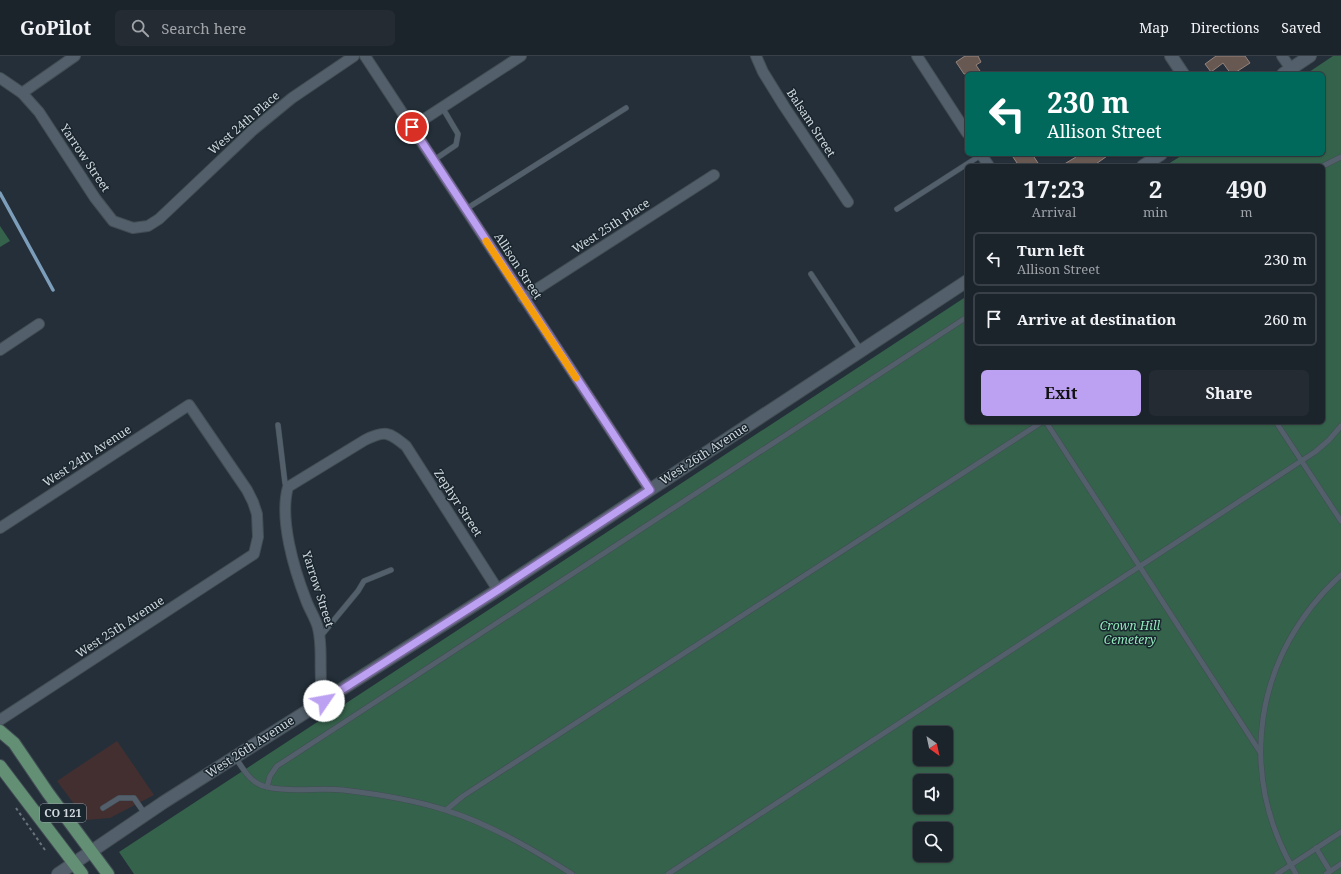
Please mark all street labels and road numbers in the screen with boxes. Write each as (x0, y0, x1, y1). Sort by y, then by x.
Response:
street label: Balsam Street (783, 85, 840, 160)
street label: West 24th Place (204, 87, 283, 158)
street label: Yarrow Street (56, 120, 114, 195)
street label: West 25th Place (569, 194, 653, 257)
street label: Allison Street (490, 229, 546, 302)
street label: West 26th Avenue (656, 419, 751, 489)
street label: West 24th Avenue (39, 421, 134, 491)
street label: Zephyr Street (430, 466, 487, 540)
street label: Yarrow Street (298, 548, 339, 629)
street label: West 25th Avenue (72, 592, 167, 662)
street label: West 26th Avenue (202, 712, 297, 782)
road number: CO 121 (40, 804, 86, 822)

